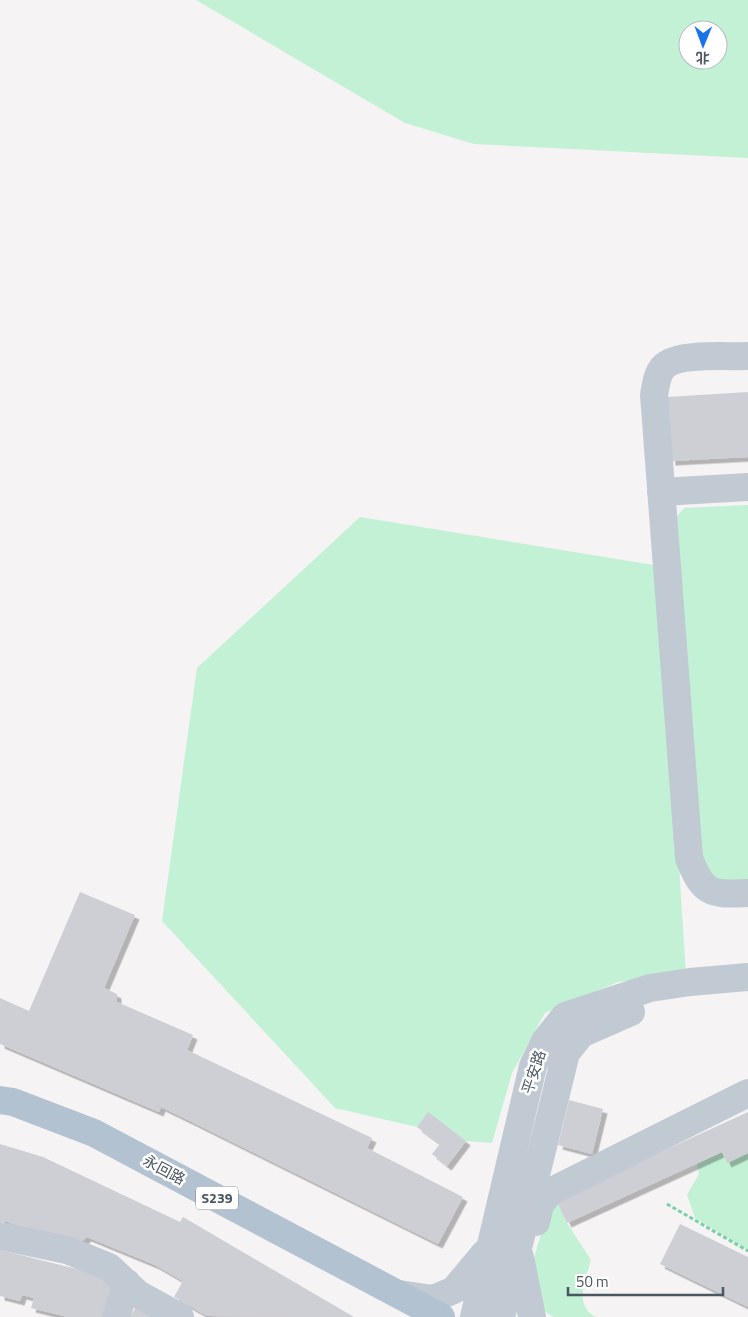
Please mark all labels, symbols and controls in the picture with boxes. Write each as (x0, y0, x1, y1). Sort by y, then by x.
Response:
north arrow (678, 20, 728, 70)
text: 北 (696, 48, 710, 69)
street label: 平安路 (516, 1047, 551, 1097)
street label: 永回路 (139, 1149, 190, 1190)
road number: S239 (196, 1186, 238, 1210)
scale bar (568, 1264, 723, 1296)
text: 50 m (576, 1270, 609, 1293)

